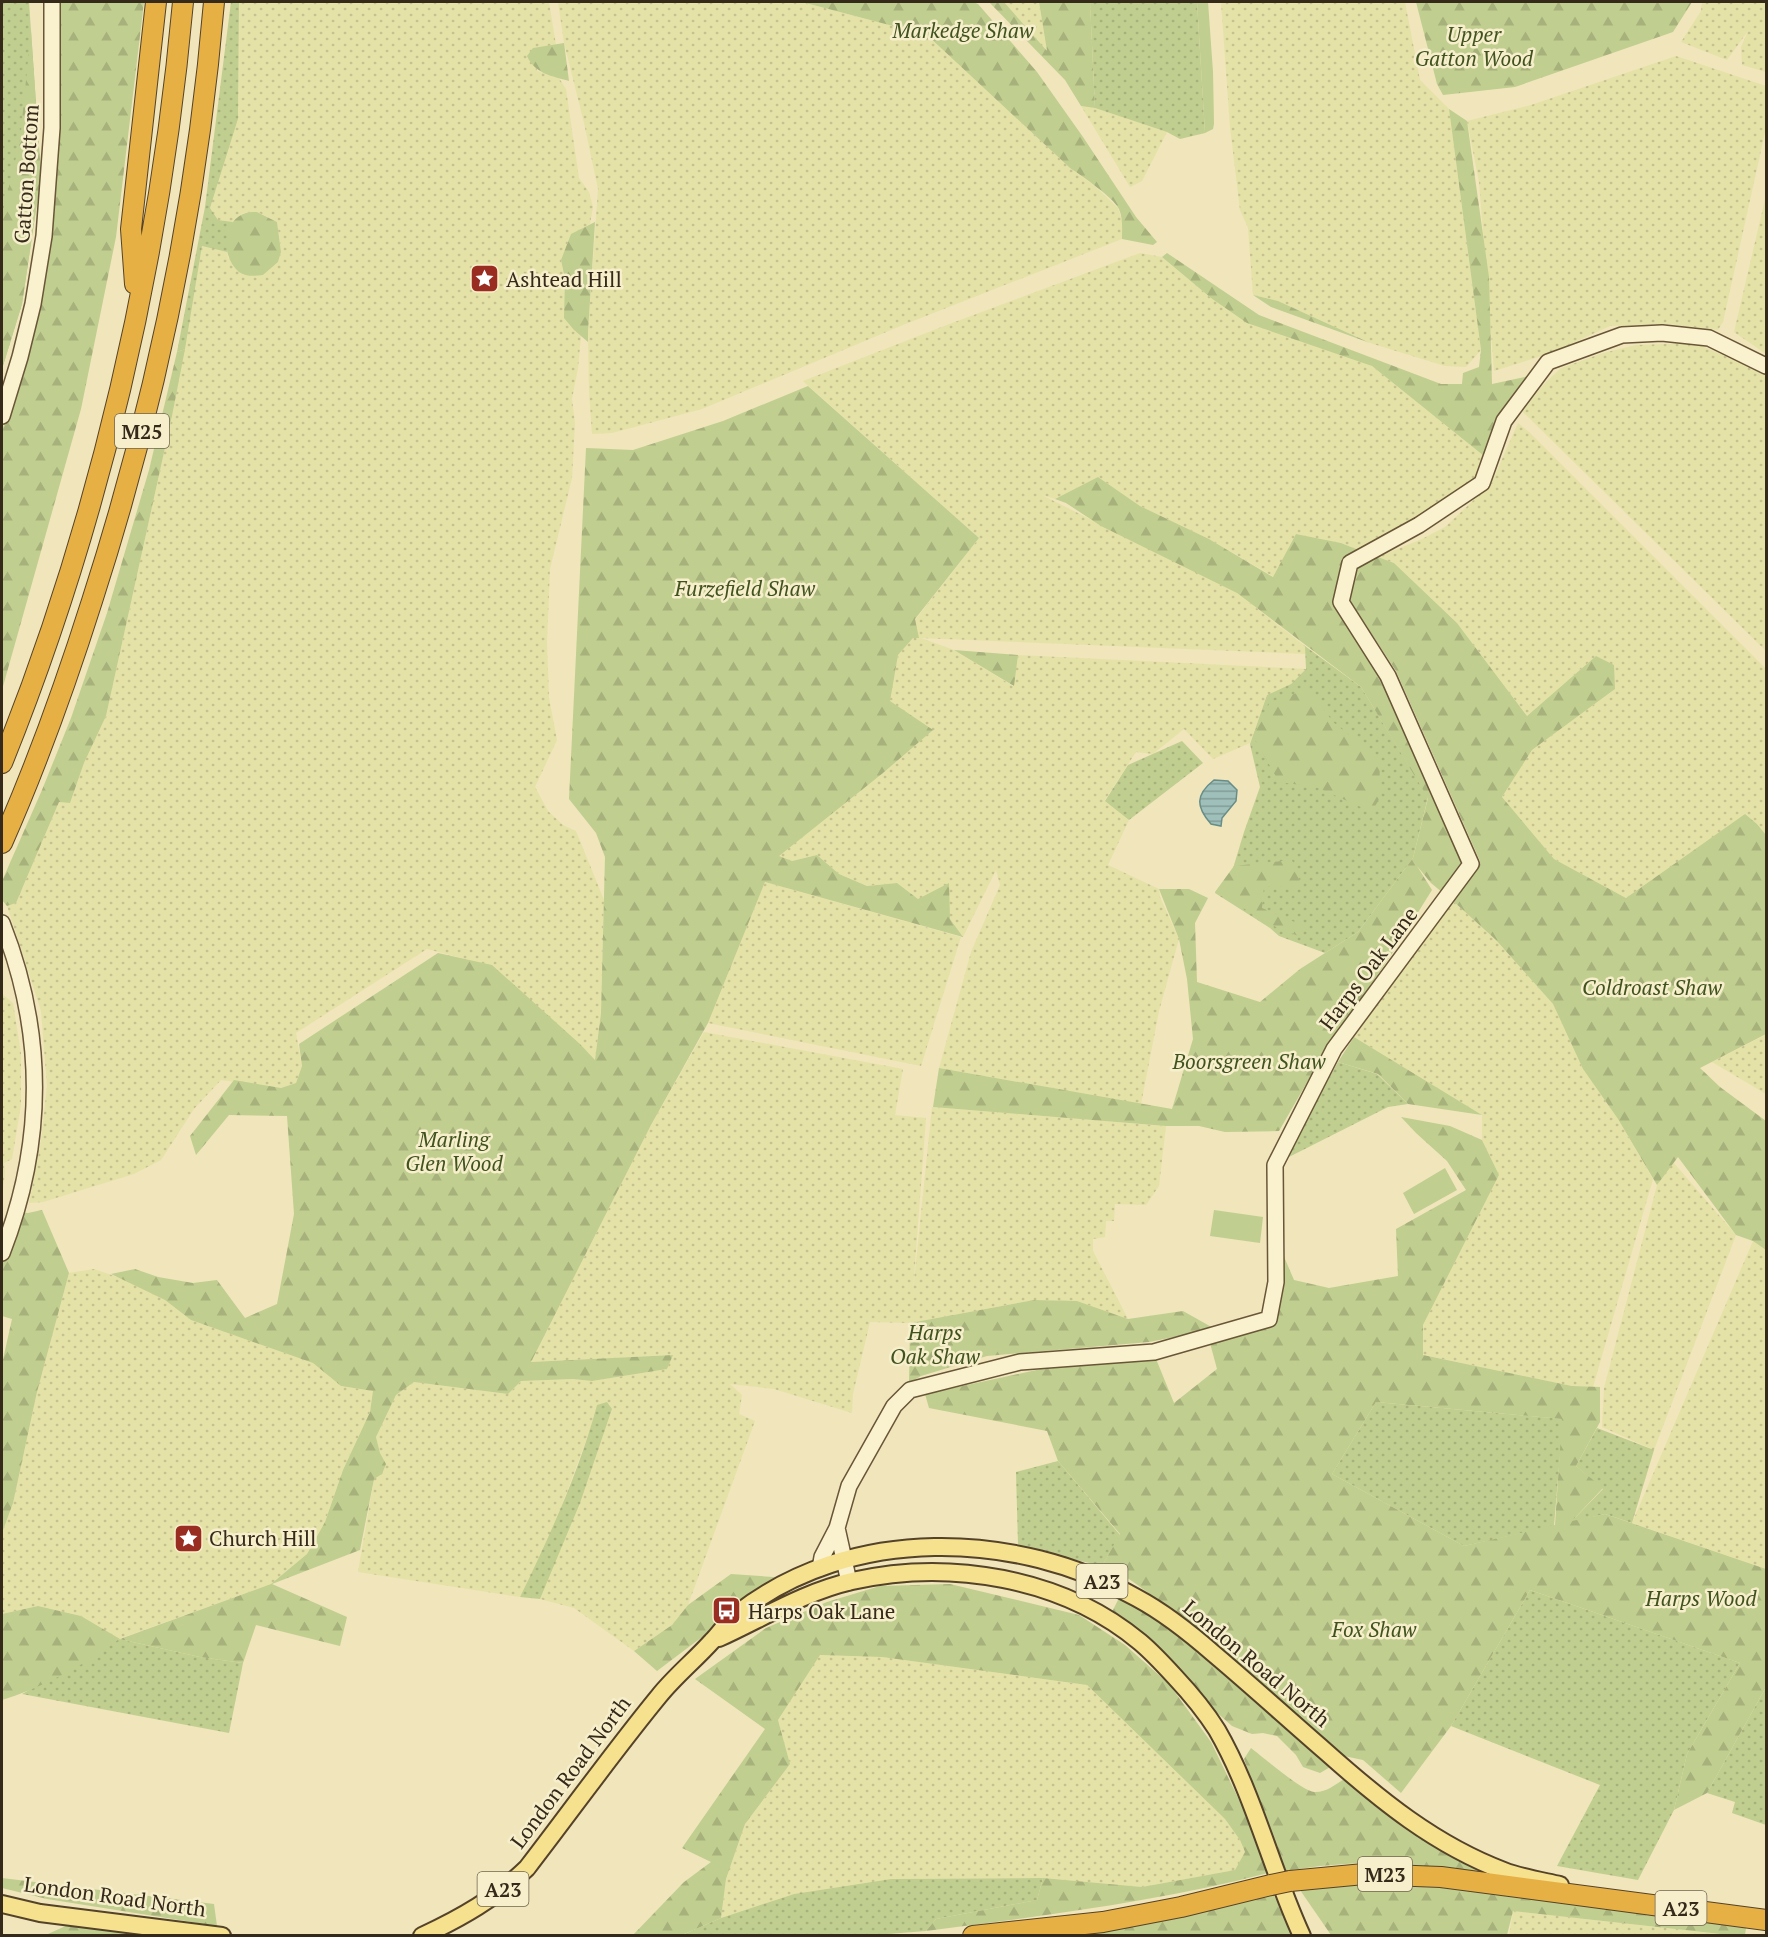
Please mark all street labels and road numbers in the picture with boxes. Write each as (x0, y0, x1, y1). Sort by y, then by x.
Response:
street label: Gatton Bottom (7, 103, 45, 245)
road number: M25 (115, 414, 169, 448)
street label: Harps Oak Lane (1312, 901, 1424, 1035)
road number: A23 (1076, 1564, 1128, 1598)
street label: London Road North (1178, 1593, 1336, 1733)
street label: London Road North (504, 1690, 636, 1854)
road number: M23 (1358, 1857, 1412, 1891)
street label: London Road North (22, 1869, 208, 1923)
road number: A23 (478, 1872, 528, 1906)
road number: A23 (1656, 1891, 1706, 1925)

